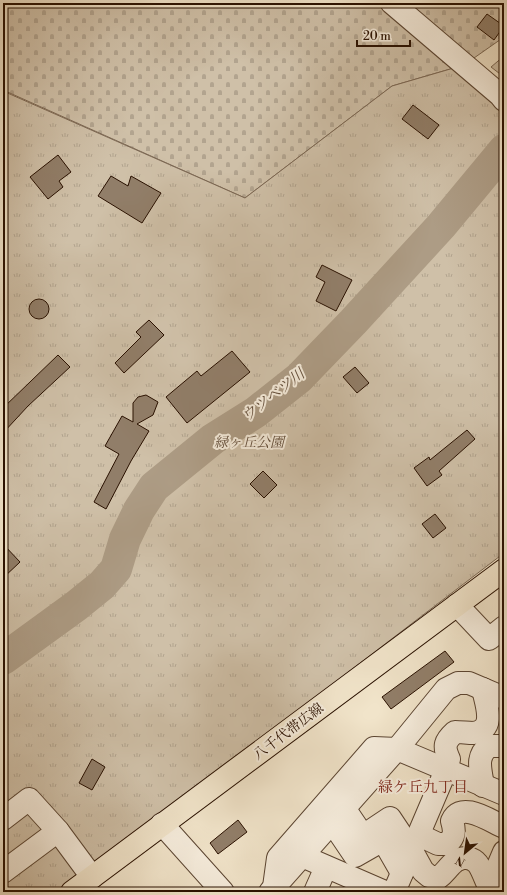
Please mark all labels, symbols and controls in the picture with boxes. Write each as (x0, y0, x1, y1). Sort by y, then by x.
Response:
scale bar (357, 22, 410, 48)
text: 20 m (363, 29, 391, 44)
water label: ウツベツ川 (238, 364, 310, 426)
park label: 緑ヶ丘公園 (214, 434, 286, 452)
street label: 八千代帯広線 (250, 699, 328, 764)
district label: 緑ケ丘九丁目 (378, 778, 468, 797)
north arrow (445, 833, 485, 873)
text: N (453, 852, 468, 869)

